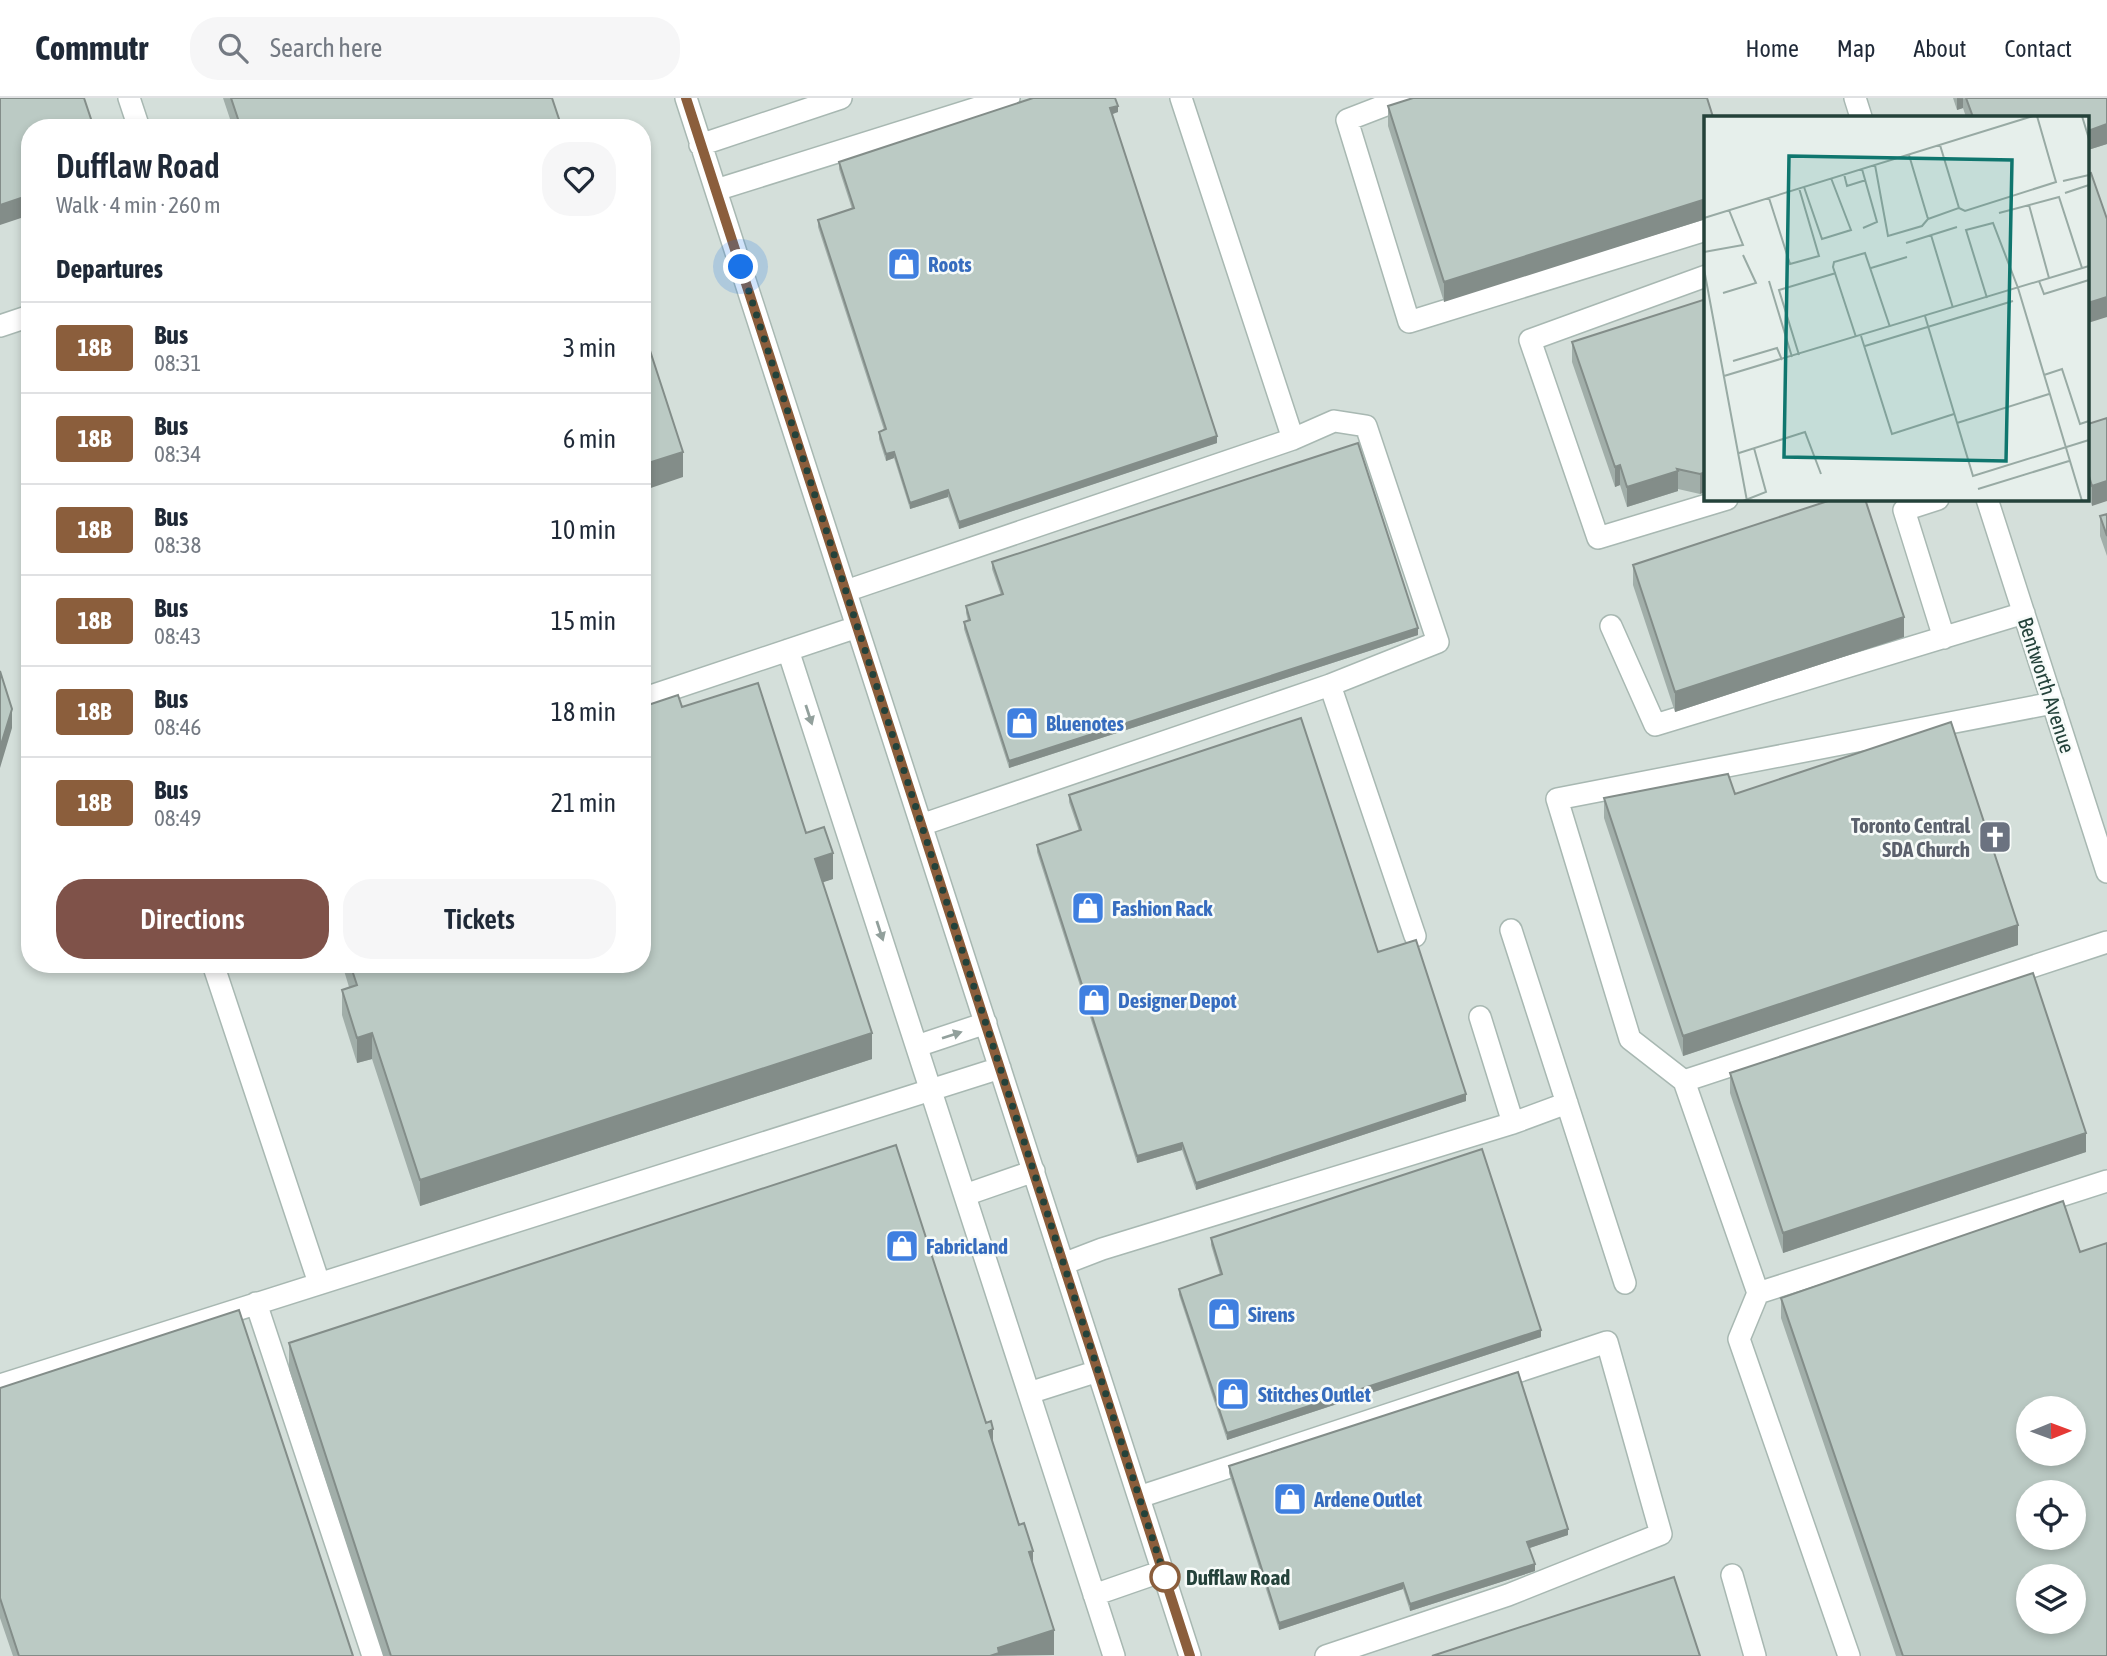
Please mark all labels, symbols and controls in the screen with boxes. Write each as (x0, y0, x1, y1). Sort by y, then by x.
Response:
search box (190, 17, 680, 80)
text: Commutr (35, 29, 148, 67)
icon: search (214, 29, 252, 67)
text: Search here (270, 33, 382, 63)
text: Home (1745, 35, 1799, 62)
text: Map (1837, 35, 1875, 62)
text: About (1913, 35, 1966, 62)
text: Contact (2004, 35, 2072, 62)
inset map (1704, 116, 2090, 500)
button: heart (542, 142, 616, 216)
text: Dufflaw Road (56, 147, 220, 185)
text: Walk · 4 min · 260 m (56, 192, 220, 218)
shop icon: Roots (885, 245, 923, 283)
your location (723, 249, 758, 284)
place label: Roots (928, 252, 972, 276)
text: Departures (56, 254, 163, 284)
text: Bus (154, 320, 188, 350)
text: 3 min (563, 333, 616, 363)
text: 18B (78, 334, 111, 361)
text: 08:31 (154, 350, 201, 376)
text: Bus (154, 411, 188, 441)
text: 6 min (563, 424, 616, 454)
text: 18B (78, 425, 111, 452)
text: 08:34 (154, 441, 201, 467)
text: Bus (154, 502, 188, 532)
text: 10 min (551, 515, 616, 545)
text: 18B (78, 516, 111, 543)
text: 08:38 (154, 532, 201, 558)
text: Bus (154, 593, 188, 623)
text: 15 min (551, 606, 616, 636)
text: 18B (78, 607, 111, 634)
street label: Bentworth Avenue (2014, 614, 2080, 756)
text: 08:43 (154, 623, 201, 649)
text: Bus (154, 684, 188, 714)
text: 18 min (551, 697, 616, 727)
text: 18B (78, 698, 111, 725)
shop icon: Bluenotes (1003, 704, 1041, 742)
one-way arrow (804, 705, 815, 726)
place label: Bluenotes (1046, 711, 1125, 735)
text: 08:46 (154, 714, 201, 740)
text: Bus (154, 775, 188, 805)
text: 21 min (551, 788, 616, 818)
text: 18B (78, 789, 111, 816)
text: 08:49 (154, 805, 201, 831)
place label: Toronto Central SDA Church (1851, 813, 1970, 861)
church icon: Toronto Central SDA Church (1976, 818, 2014, 856)
button: Directions (56, 879, 329, 959)
button: Tickets (343, 879, 616, 959)
shop icon: Fashion Rack (1069, 889, 1107, 927)
place label: Fashion Rack (1112, 896, 1213, 920)
one-way arrow (875, 921, 886, 942)
shop icon: Designer Depot (1075, 981, 1113, 1019)
place label: Designer Depot (1118, 988, 1237, 1012)
one-way arrow (941, 1029, 962, 1039)
shop icon: Fabricland (883, 1227, 921, 1265)
place label: Fabricland (926, 1234, 1008, 1258)
shop icon: Sirens (1205, 1295, 1243, 1333)
place label: Sirens (1248, 1302, 1296, 1326)
shop icon: Stitches Outlet (1214, 1375, 1252, 1413)
place label: Stitches Outlet (1258, 1382, 1371, 1406)
north arrow (2016, 1396, 2086, 1466)
map controls (2016, 1396, 2086, 1634)
shop icon: Ardene Outlet (1271, 1480, 1309, 1518)
button: locate (2016, 1480, 2086, 1550)
place label: Ardene Outlet (1313, 1487, 1422, 1511)
marker: Dufflaw Road (1150, 1562, 1180, 1592)
button: layers (2016, 1564, 2086, 1634)
place label: Dufflaw Road (1186, 1565, 1290, 1589)

